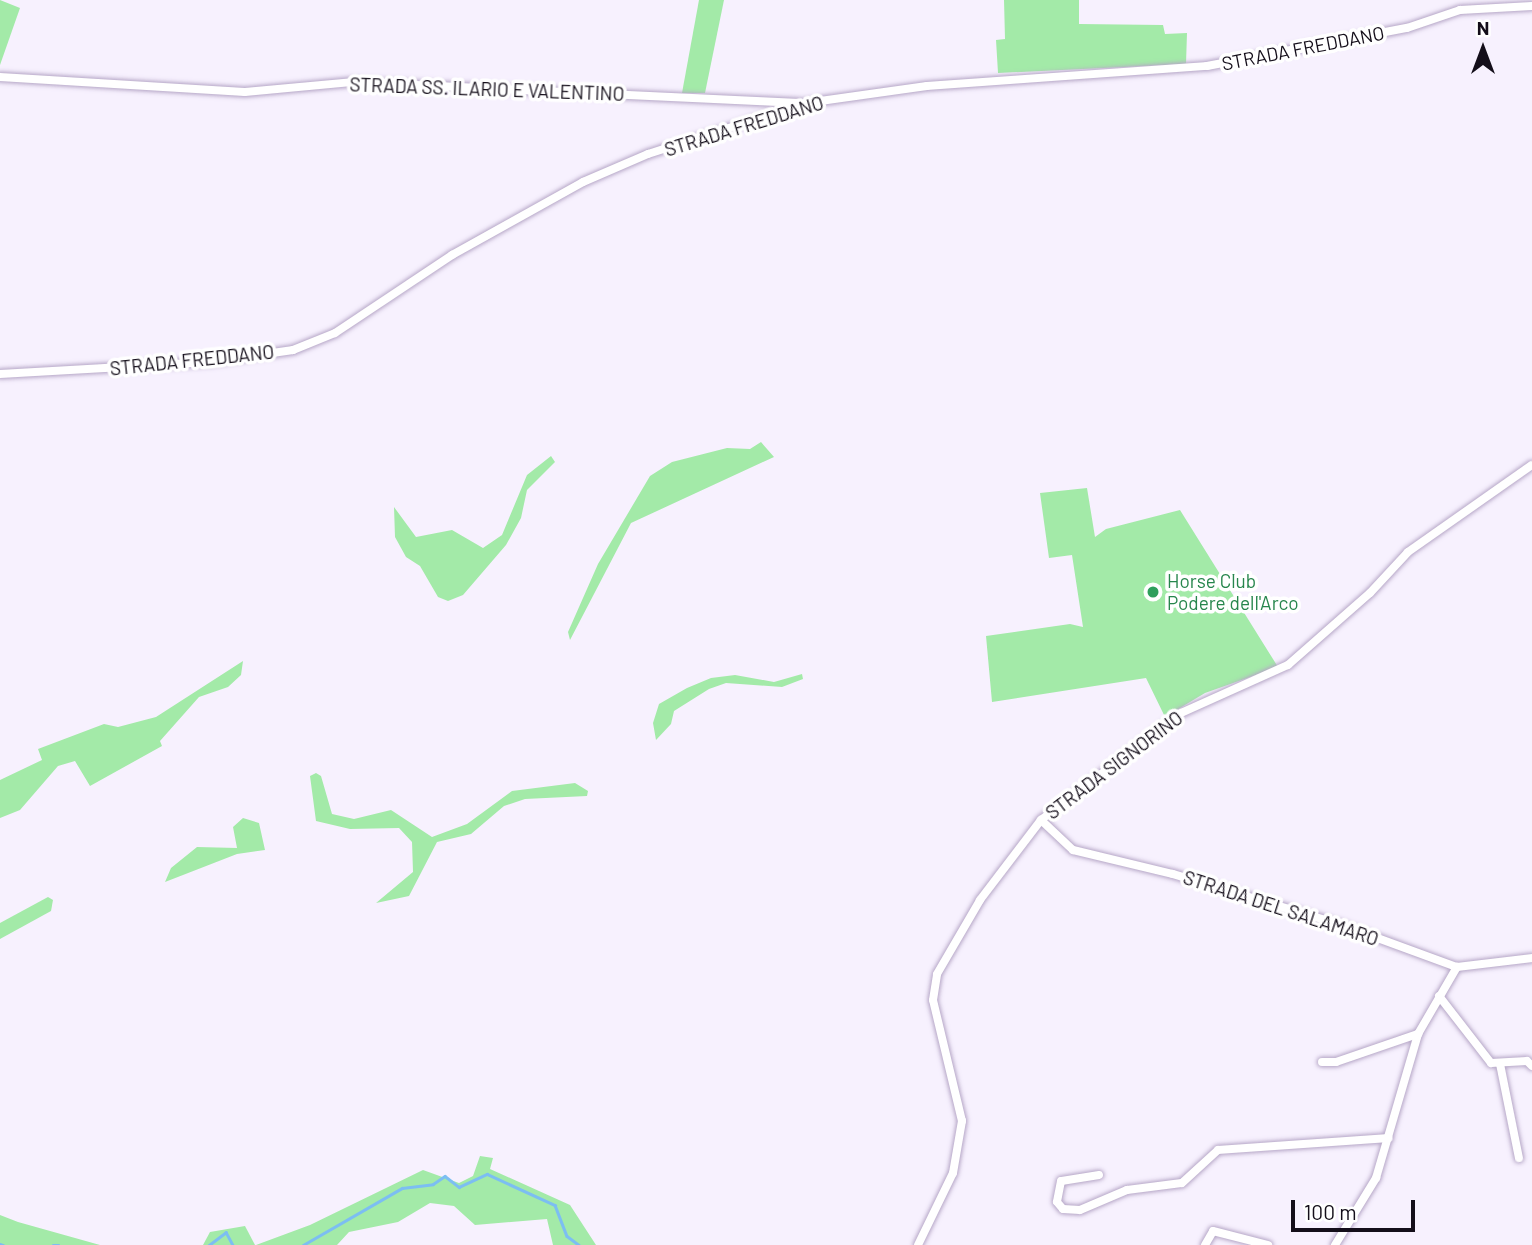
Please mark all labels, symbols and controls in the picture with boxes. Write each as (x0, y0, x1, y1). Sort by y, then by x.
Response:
north arrow (1448, 14, 1518, 84)
text: N (1477, 16, 1489, 39)
street label: STRADA FREDDANO (1220, 21, 1386, 75)
street label: STRADA SS. ILARIO E VALENTINO (349, 73, 625, 105)
street label: STRADA FREDDANO (662, 91, 826, 161)
street label: STRADA FREDDANO (109, 340, 275, 380)
place label: Horse Club Podere dell'Arco (1167, 570, 1299, 614)
marker: Horse Club Podere dell'Arco (1145, 584, 1161, 600)
street label: STRADA SIGNORINO (1041, 706, 1187, 824)
street label: STRADA DEL SALAMARO (1180, 866, 1382, 950)
scale bar (1294, 1186, 1418, 1230)
text: 100 m (1304, 1199, 1357, 1224)

